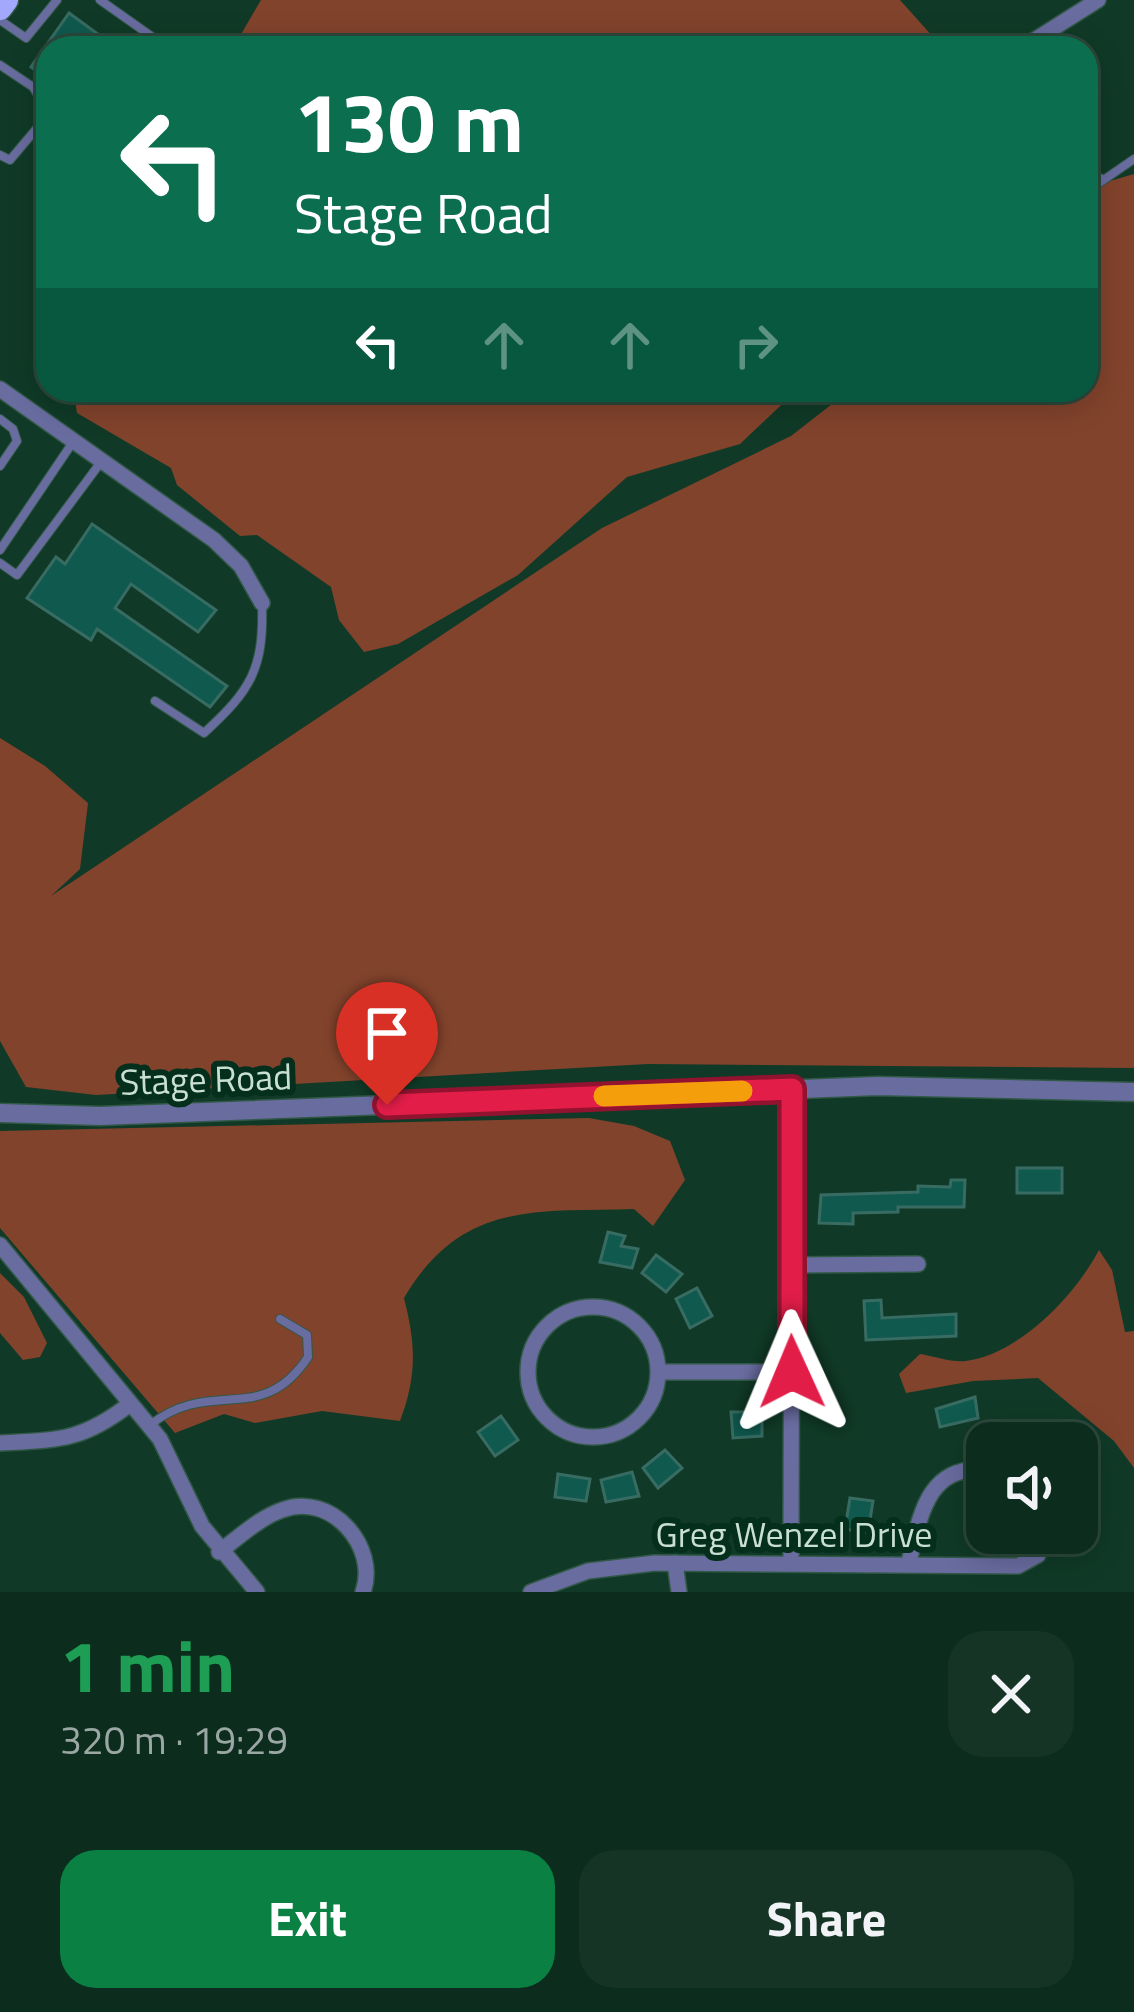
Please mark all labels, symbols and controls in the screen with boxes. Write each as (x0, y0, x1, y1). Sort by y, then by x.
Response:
text: 130 m (294, 57, 524, 185)
icon: left (96, 84, 252, 240)
text: Stage Road (294, 172, 553, 254)
icon: left (345, 312, 411, 378)
icon: ahead (471, 312, 537, 378)
icon: ahead (597, 312, 663, 378)
icon: right (723, 312, 789, 378)
pin (336, 982, 438, 1105)
icon: arrive (354, 1000, 420, 1066)
street label: Stage Road (119, 1048, 293, 1109)
position arrow (729, 1309, 855, 1435)
map controls (966, 1422, 1098, 1554)
button: sound (966, 1422, 1098, 1554)
street label: Greg Wenzel Drive (656, 1506, 932, 1561)
text: 1 min (60, 1610, 235, 1720)
button: close (948, 1631, 1074, 1757)
text: 320 m · 19:29 (60, 1710, 288, 1769)
button: Exit (60, 1850, 555, 1988)
button: Share (579, 1850, 1074, 1988)

